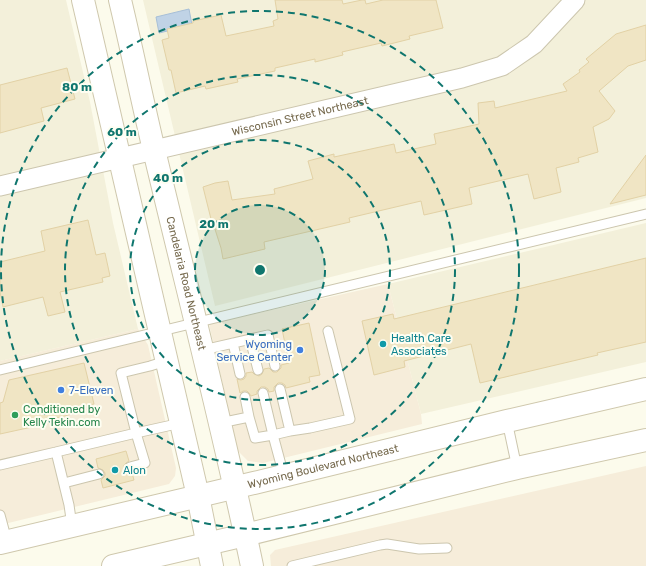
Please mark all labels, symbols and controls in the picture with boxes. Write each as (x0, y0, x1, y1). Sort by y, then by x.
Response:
text: 80 m (62, 80, 92, 94)
street label: Wisconsin Street Northeast (230, 93, 370, 138)
text: 60 m (107, 125, 137, 139)
text: 40 m (153, 171, 183, 185)
street label: Candelaria Road Northeast (164, 215, 209, 352)
text: 20 m (199, 217, 229, 231)
centre of rings (253, 263, 267, 277)
place label: Health Care Associates (391, 332, 451, 358)
place label: Wyoming Service Center (216, 338, 293, 364)
marker: Health Care Associates (378, 339, 388, 349)
marker: Wyoming Service Center (295, 345, 305, 355)
place label: 7-Eleven (69, 384, 114, 397)
marker: 7-Eleven (56, 385, 66, 395)
place label: Conditioned by Kelly Tekin.com (23, 403, 101, 429)
marker: Conditioned by Kelly Tekin.com (10, 410, 20, 420)
street label: Wyoming Boulevard Northeast (246, 441, 400, 491)
place label: Alon (123, 464, 146, 477)
marker: Alon (110, 465, 120, 475)

